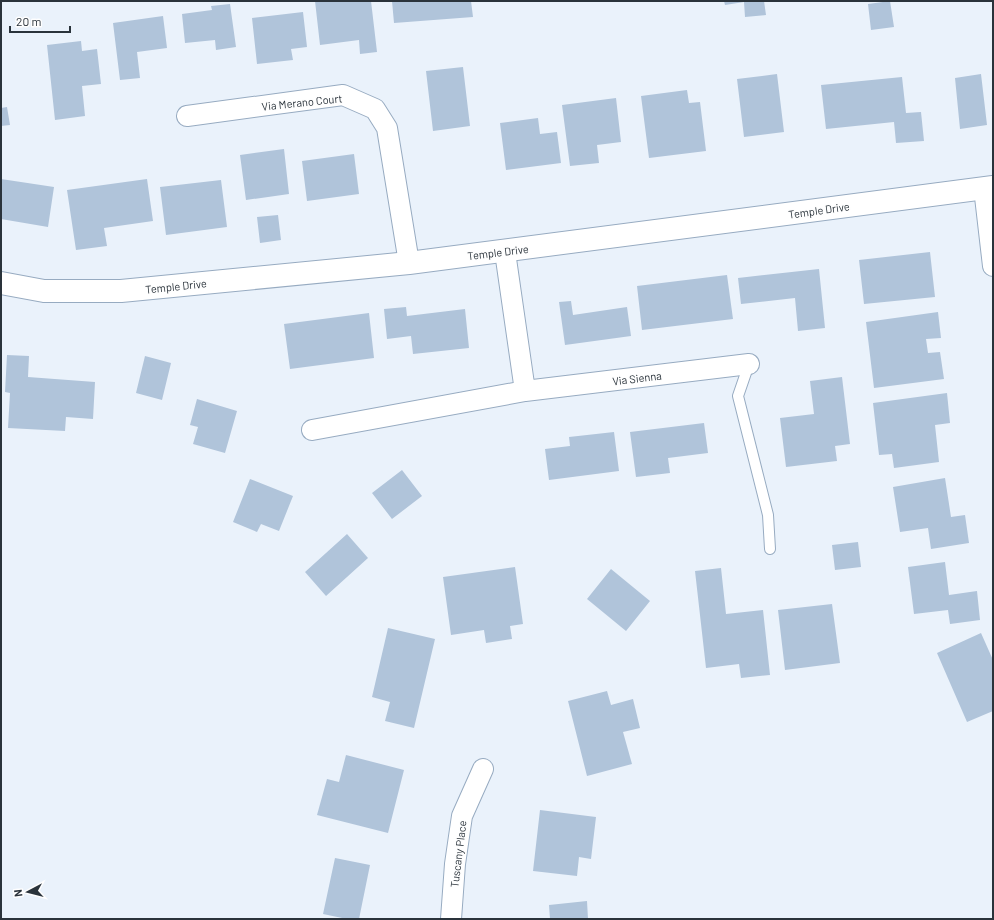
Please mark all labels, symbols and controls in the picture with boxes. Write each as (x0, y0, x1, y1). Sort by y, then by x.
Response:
scale bar (10, 8, 70, 34)
text: 20 m (16, 14, 42, 28)
street label: Via Merano Court (261, 91, 343, 113)
street label: Temple Drive (788, 199, 851, 221)
street label: Temple Drive (467, 242, 530, 262)
street label: Temple Drive (145, 276, 207, 296)
street label: Via Sienna (612, 369, 662, 387)
street label: Tuscany Place (447, 820, 469, 888)
north arrow (8, 872, 48, 912)
text: N (11, 889, 24, 898)

